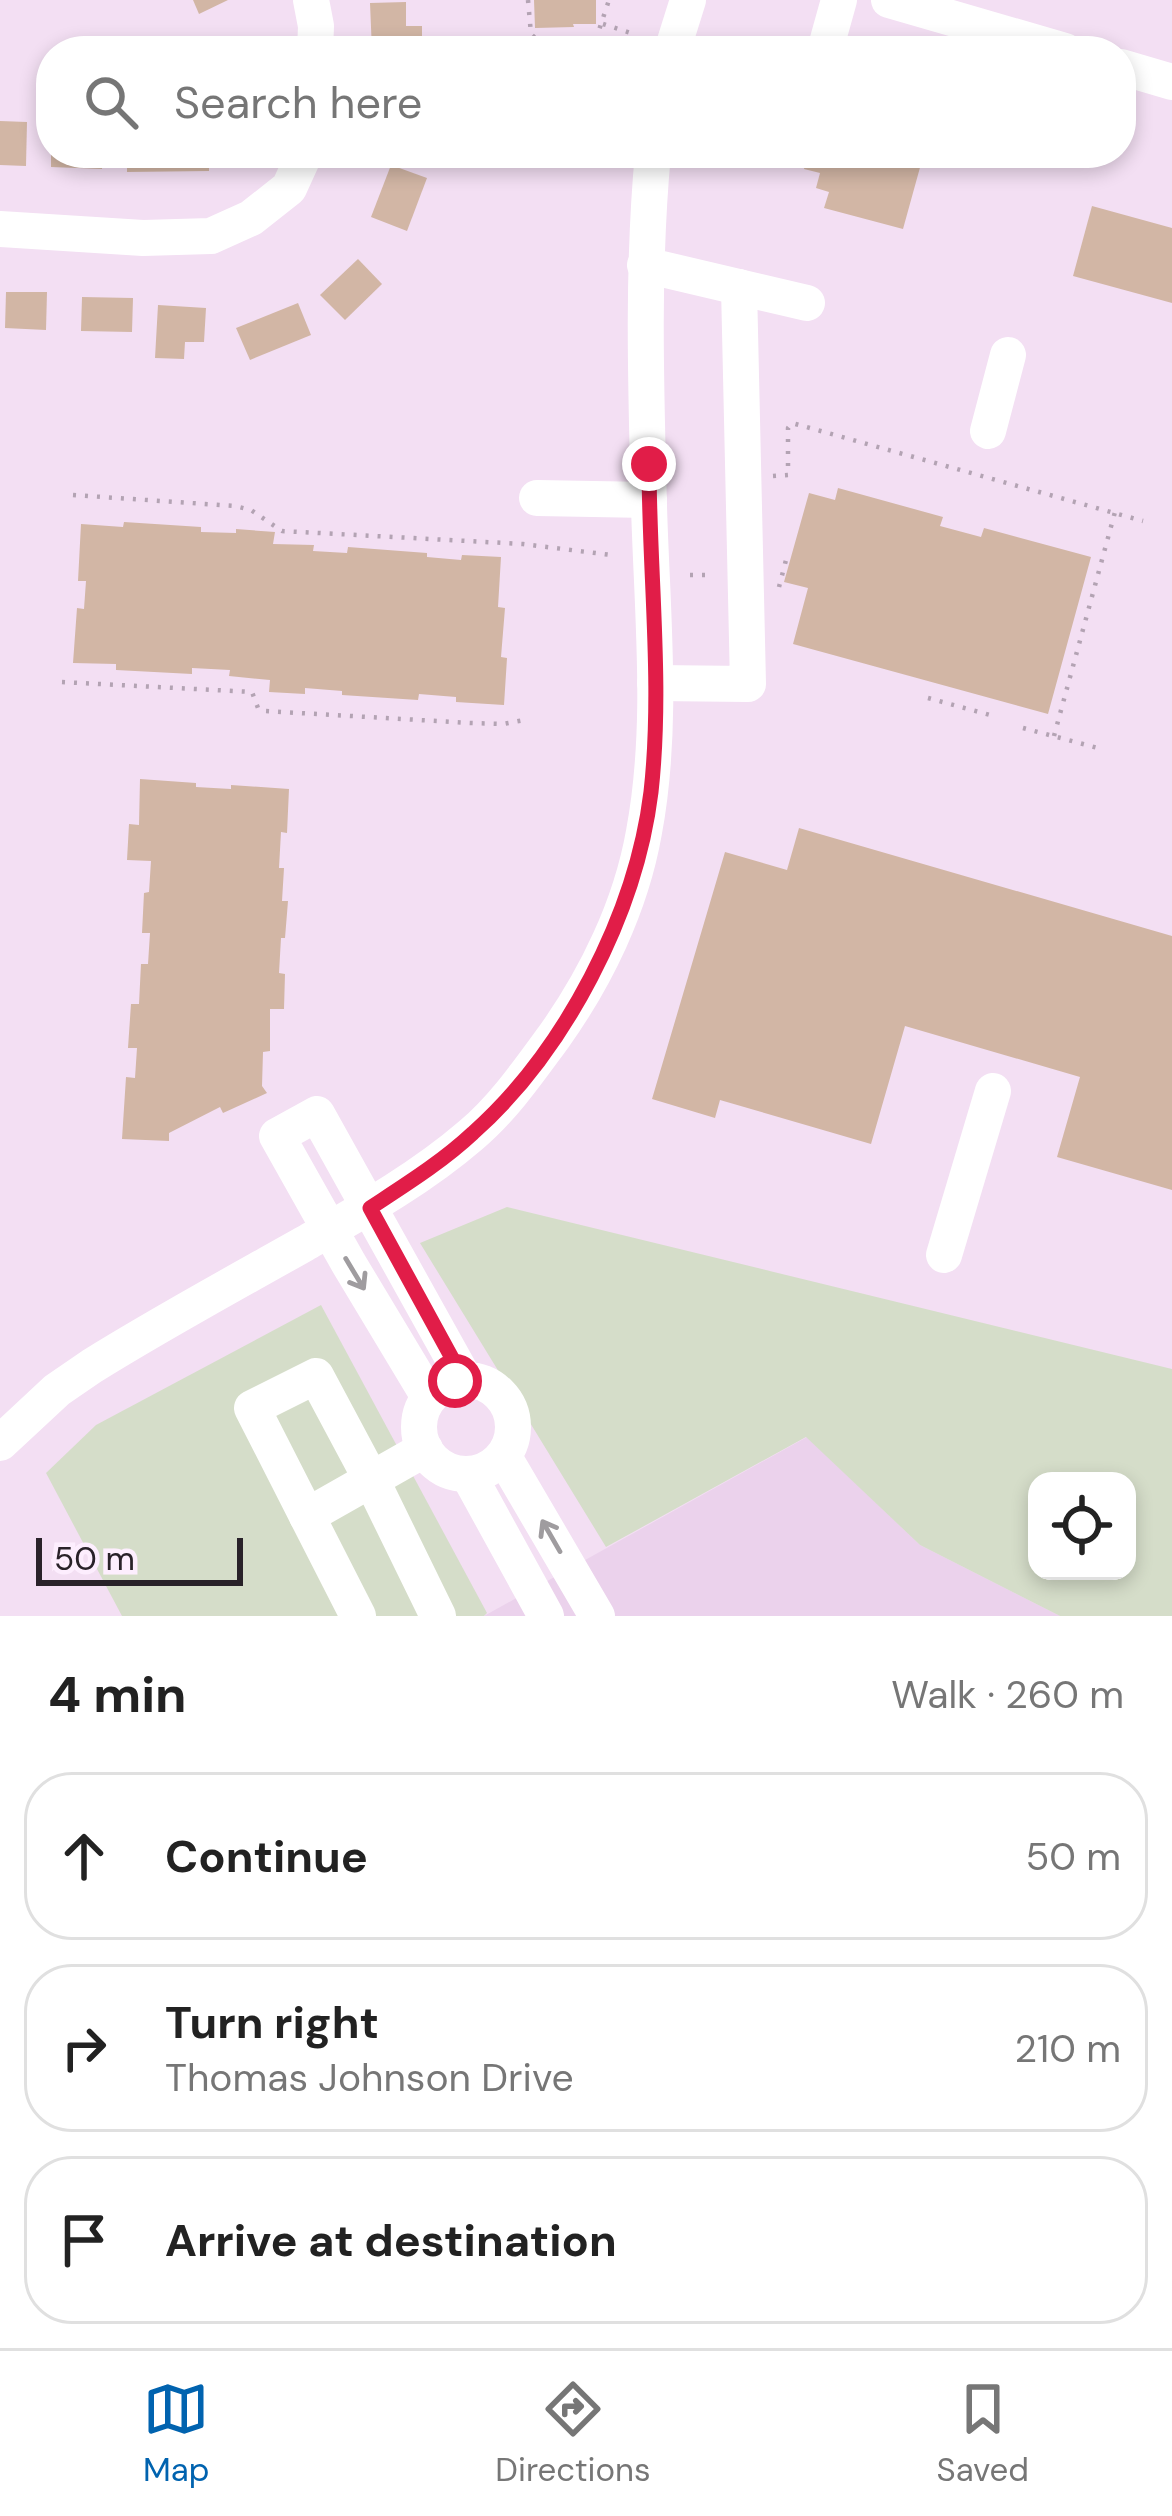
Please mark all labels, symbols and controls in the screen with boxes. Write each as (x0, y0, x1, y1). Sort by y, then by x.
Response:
search box (36, 36, 1136, 168)
icon: search (78, 69, 144, 135)
text: Search here (174, 73, 422, 132)
route end (622, 437, 676, 491)
one-way arrow (344, 1256, 368, 1291)
route start (428, 1354, 482, 1408)
map controls (1028, 1472, 1136, 1580)
button: locate (1028, 1472, 1136, 1580)
one-way arrow (538, 1519, 562, 1554)
scale bar (36, 1532, 243, 1585)
text: 50 m (54, 1537, 135, 1580)
text: 4 min (48, 1661, 187, 1728)
text: Walk · 260 m (891, 1669, 1124, 1720)
icon: ahead (51, 1823, 117, 1889)
text: Continue (165, 1827, 368, 1886)
text: 50 m (1025, 1831, 1121, 1882)
text: Turn right (165, 1993, 379, 2052)
icon: right (51, 2015, 117, 2081)
text: 210 m (1015, 2023, 1121, 2074)
text: Thomas Johnson Drive (165, 2052, 574, 2103)
icon: arrive (51, 2207, 117, 2273)
text: Arrive at destination (165, 2211, 617, 2270)
tab: Map (143, 2376, 209, 2491)
tab: Directions (495, 2376, 651, 2491)
tab: Saved (937, 2376, 1029, 2491)

